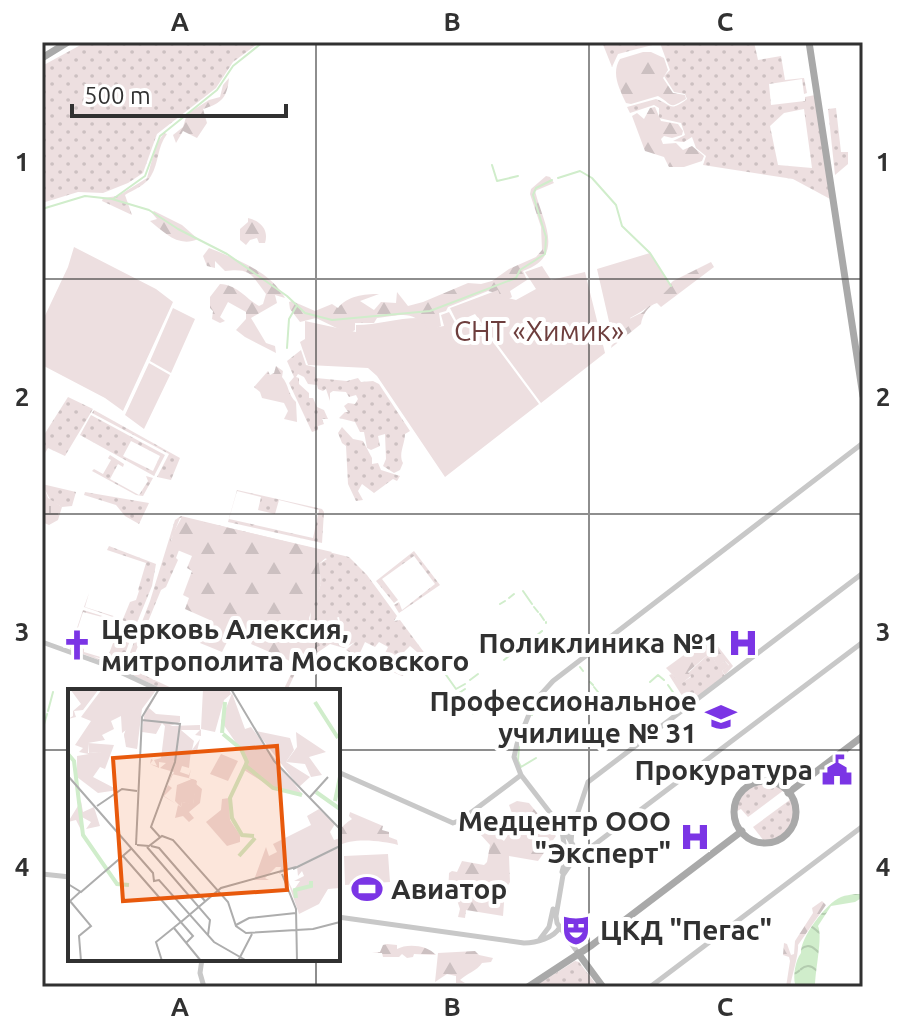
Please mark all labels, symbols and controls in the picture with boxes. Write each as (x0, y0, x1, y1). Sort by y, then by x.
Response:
text: A (171, 7, 190, 36)
text: B (443, 7, 461, 36)
text: C (717, 7, 734, 36)
scale bar (72, 68, 286, 118)
text: 500 m (84, 82, 151, 109)
text: 1 (15, 147, 29, 176)
text: 1 (876, 147, 890, 176)
park label: СНТ «Химик» (454, 315, 624, 346)
text: 2 (15, 382, 29, 411)
text: 2 (876, 382, 890, 411)
place label: Церковь Алексия, митрополита Московского (101, 613, 469, 676)
text: 3 (15, 617, 29, 646)
text: 3 (876, 617, 890, 646)
hospital icon: Поликлиника №1 (726, 626, 760, 660)
place label: Поликлиника №1 (478, 627, 719, 658)
church icon: Церковь Алексия, митрополита Московского (60, 628, 94, 662)
place label: Профессиональное училище № 31 (430, 685, 697, 748)
inset map (68, 689, 340, 961)
school or university icon: Профессиональное училище № 31 (704, 700, 738, 734)
public building icon: Прокуратура (820, 753, 854, 787)
place label: Прокуратура (634, 754, 813, 785)
place label: Медцентр ООО "Эксперт" (458, 805, 671, 868)
hospital icon: Медцентр ООО "Эксперт" (678, 820, 712, 854)
text: 4 (15, 852, 29, 881)
text: 4 (876, 852, 890, 881)
sports icon: Авиатор (350, 872, 384, 906)
place label: Авиатор (391, 873, 507, 904)
theatre icon: ЦКД "Пегас" (559, 913, 593, 947)
place label: ЦКД "Пегас" (600, 914, 772, 945)
text: A (171, 992, 190, 1021)
text: B (443, 992, 461, 1021)
text: C (717, 992, 734, 1021)

